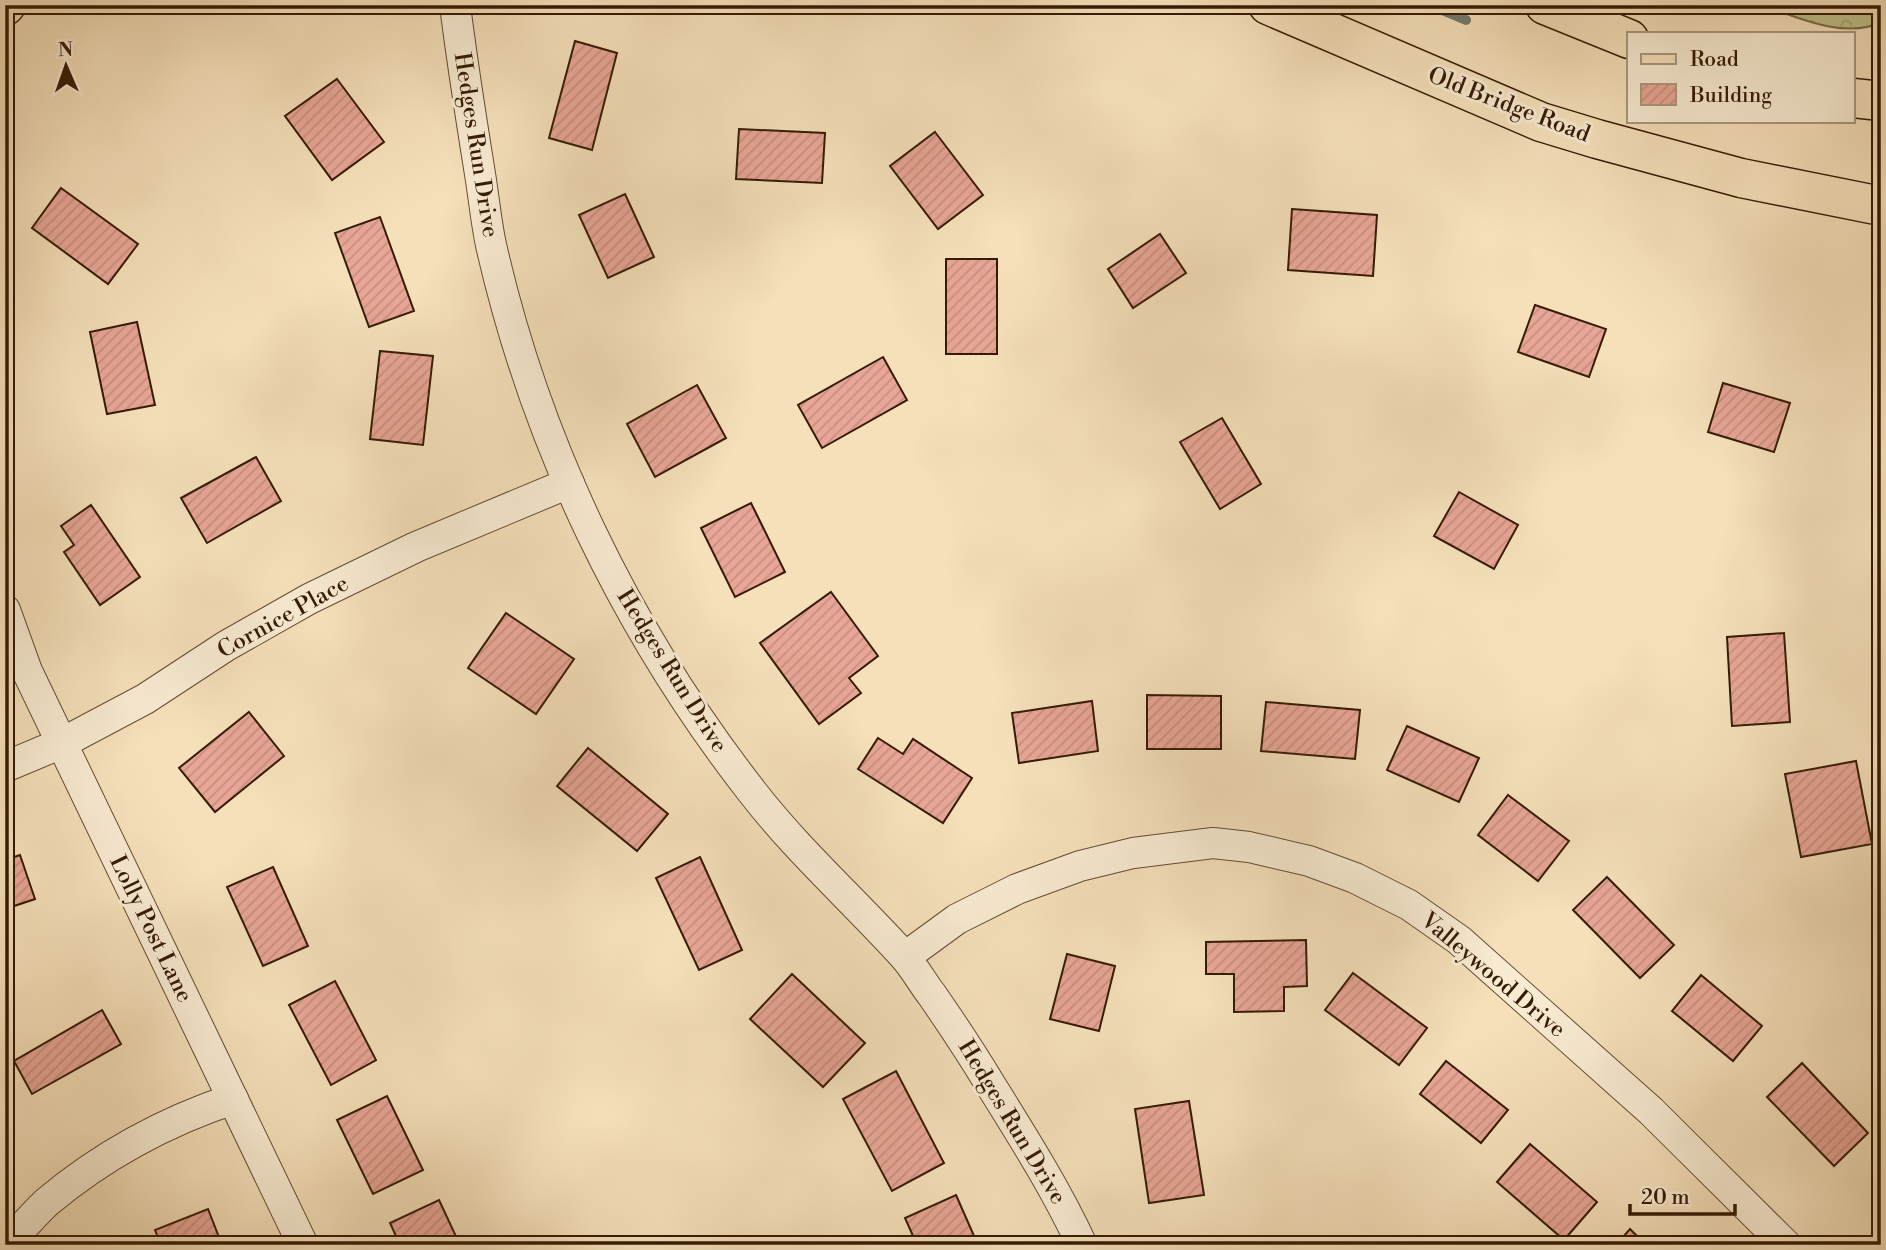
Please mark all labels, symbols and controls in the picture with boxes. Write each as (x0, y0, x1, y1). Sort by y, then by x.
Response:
north arrow (32, 32, 102, 102)
legend (1627, 32, 1854, 122)
text: N (58, 38, 73, 62)
text: Road (1690, 47, 1739, 73)
street label: Hedges Run Drive (448, 50, 504, 240)
street label: Old Bridge Road (1424, 61, 1594, 149)
text: Building (1689, 83, 1772, 109)
street label: Cornice Place (212, 569, 354, 665)
street label: Hedges Run Drive (611, 584, 733, 758)
street label: Lolly Post Lane (103, 851, 199, 1007)
street label: Valleywood Drive (1414, 906, 1571, 1044)
street label: Hedges Run Drive (952, 1035, 1072, 1209)
scale bar (1630, 1173, 1736, 1217)
text: 20 m (1641, 1185, 1690, 1211)

